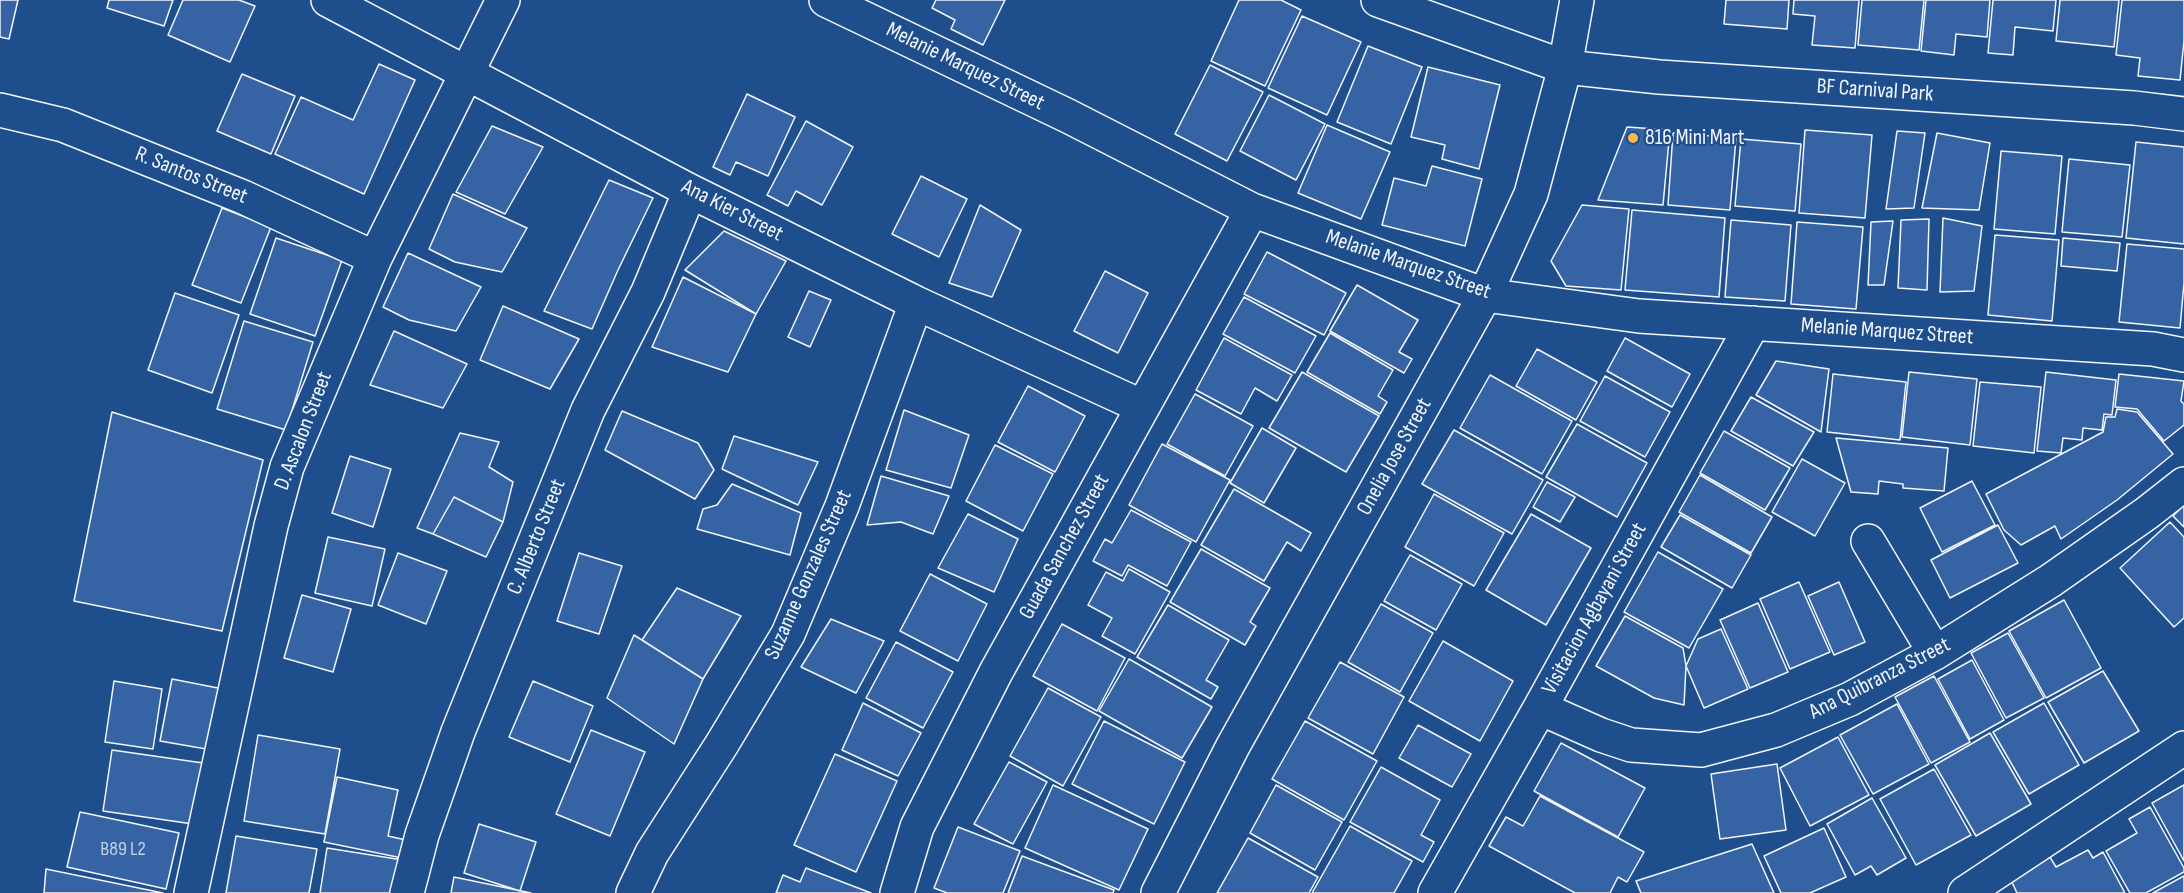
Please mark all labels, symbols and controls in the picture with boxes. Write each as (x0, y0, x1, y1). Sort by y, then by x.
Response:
street label: Melanie Marquez Street (882, 17, 1048, 117)
street label: BF Carnival Park (1816, 74, 1934, 108)
place label: 816 Mini Mart (1645, 125, 1744, 151)
marker: 816 Mini Mart (1626, 131, 1640, 145)
street label: R. Santos Street (131, 142, 251, 210)
street label: Ana Kier Street (677, 174, 787, 248)
street label: Melanie Marquez Street (1322, 224, 1494, 306)
street label: Melanie Marquez Street (1800, 313, 1974, 351)
street label: D. Ascalon Street (269, 368, 339, 494)
street label: Onelia Jose Street (1352, 394, 1438, 520)
street label: Guada Sanchez Street (1014, 470, 1116, 624)
street label: C. Alberto Street (502, 475, 572, 599)
street label: Suzanne Gonzales Street (760, 486, 858, 664)
street label: Visitacion Agbayani Street (1537, 519, 1653, 699)
street label: Ana Quibranza Street (1805, 632, 1955, 726)
house number: B89 L2 (100, 838, 146, 862)

